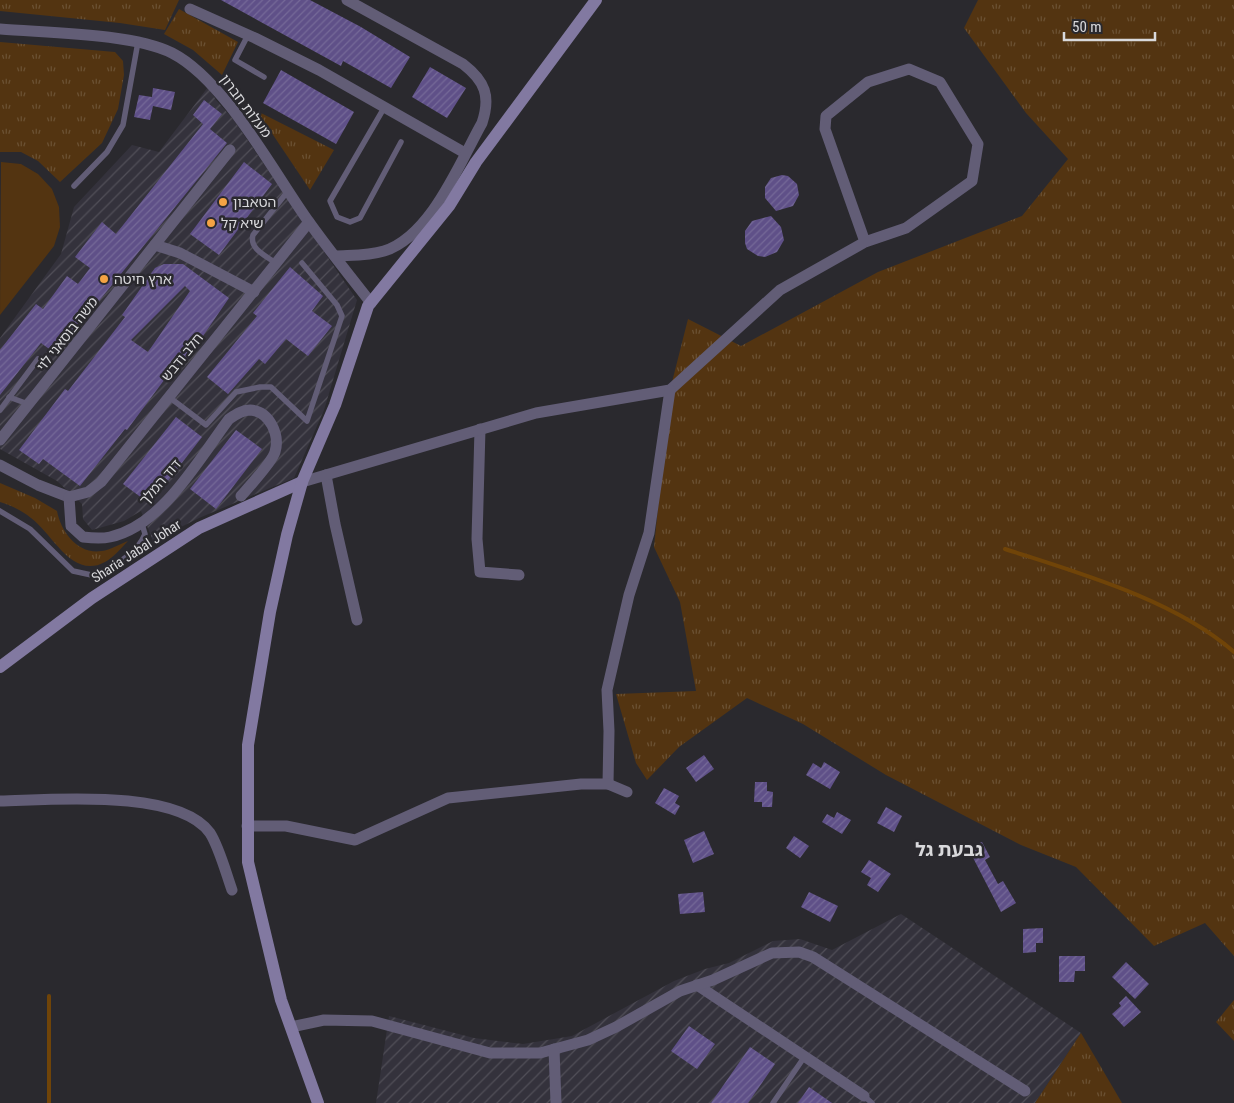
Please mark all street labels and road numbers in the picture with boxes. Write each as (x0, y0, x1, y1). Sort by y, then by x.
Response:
street label: מעלות חברון (217, 71, 275, 141)
street label: משה בוסאני לוי (33, 294, 101, 374)
street label: חלב ודבש (158, 330, 206, 384)
street label: דוד המלך (136, 456, 184, 508)
street label: Sharia Jabal Johar (88, 516, 184, 586)

